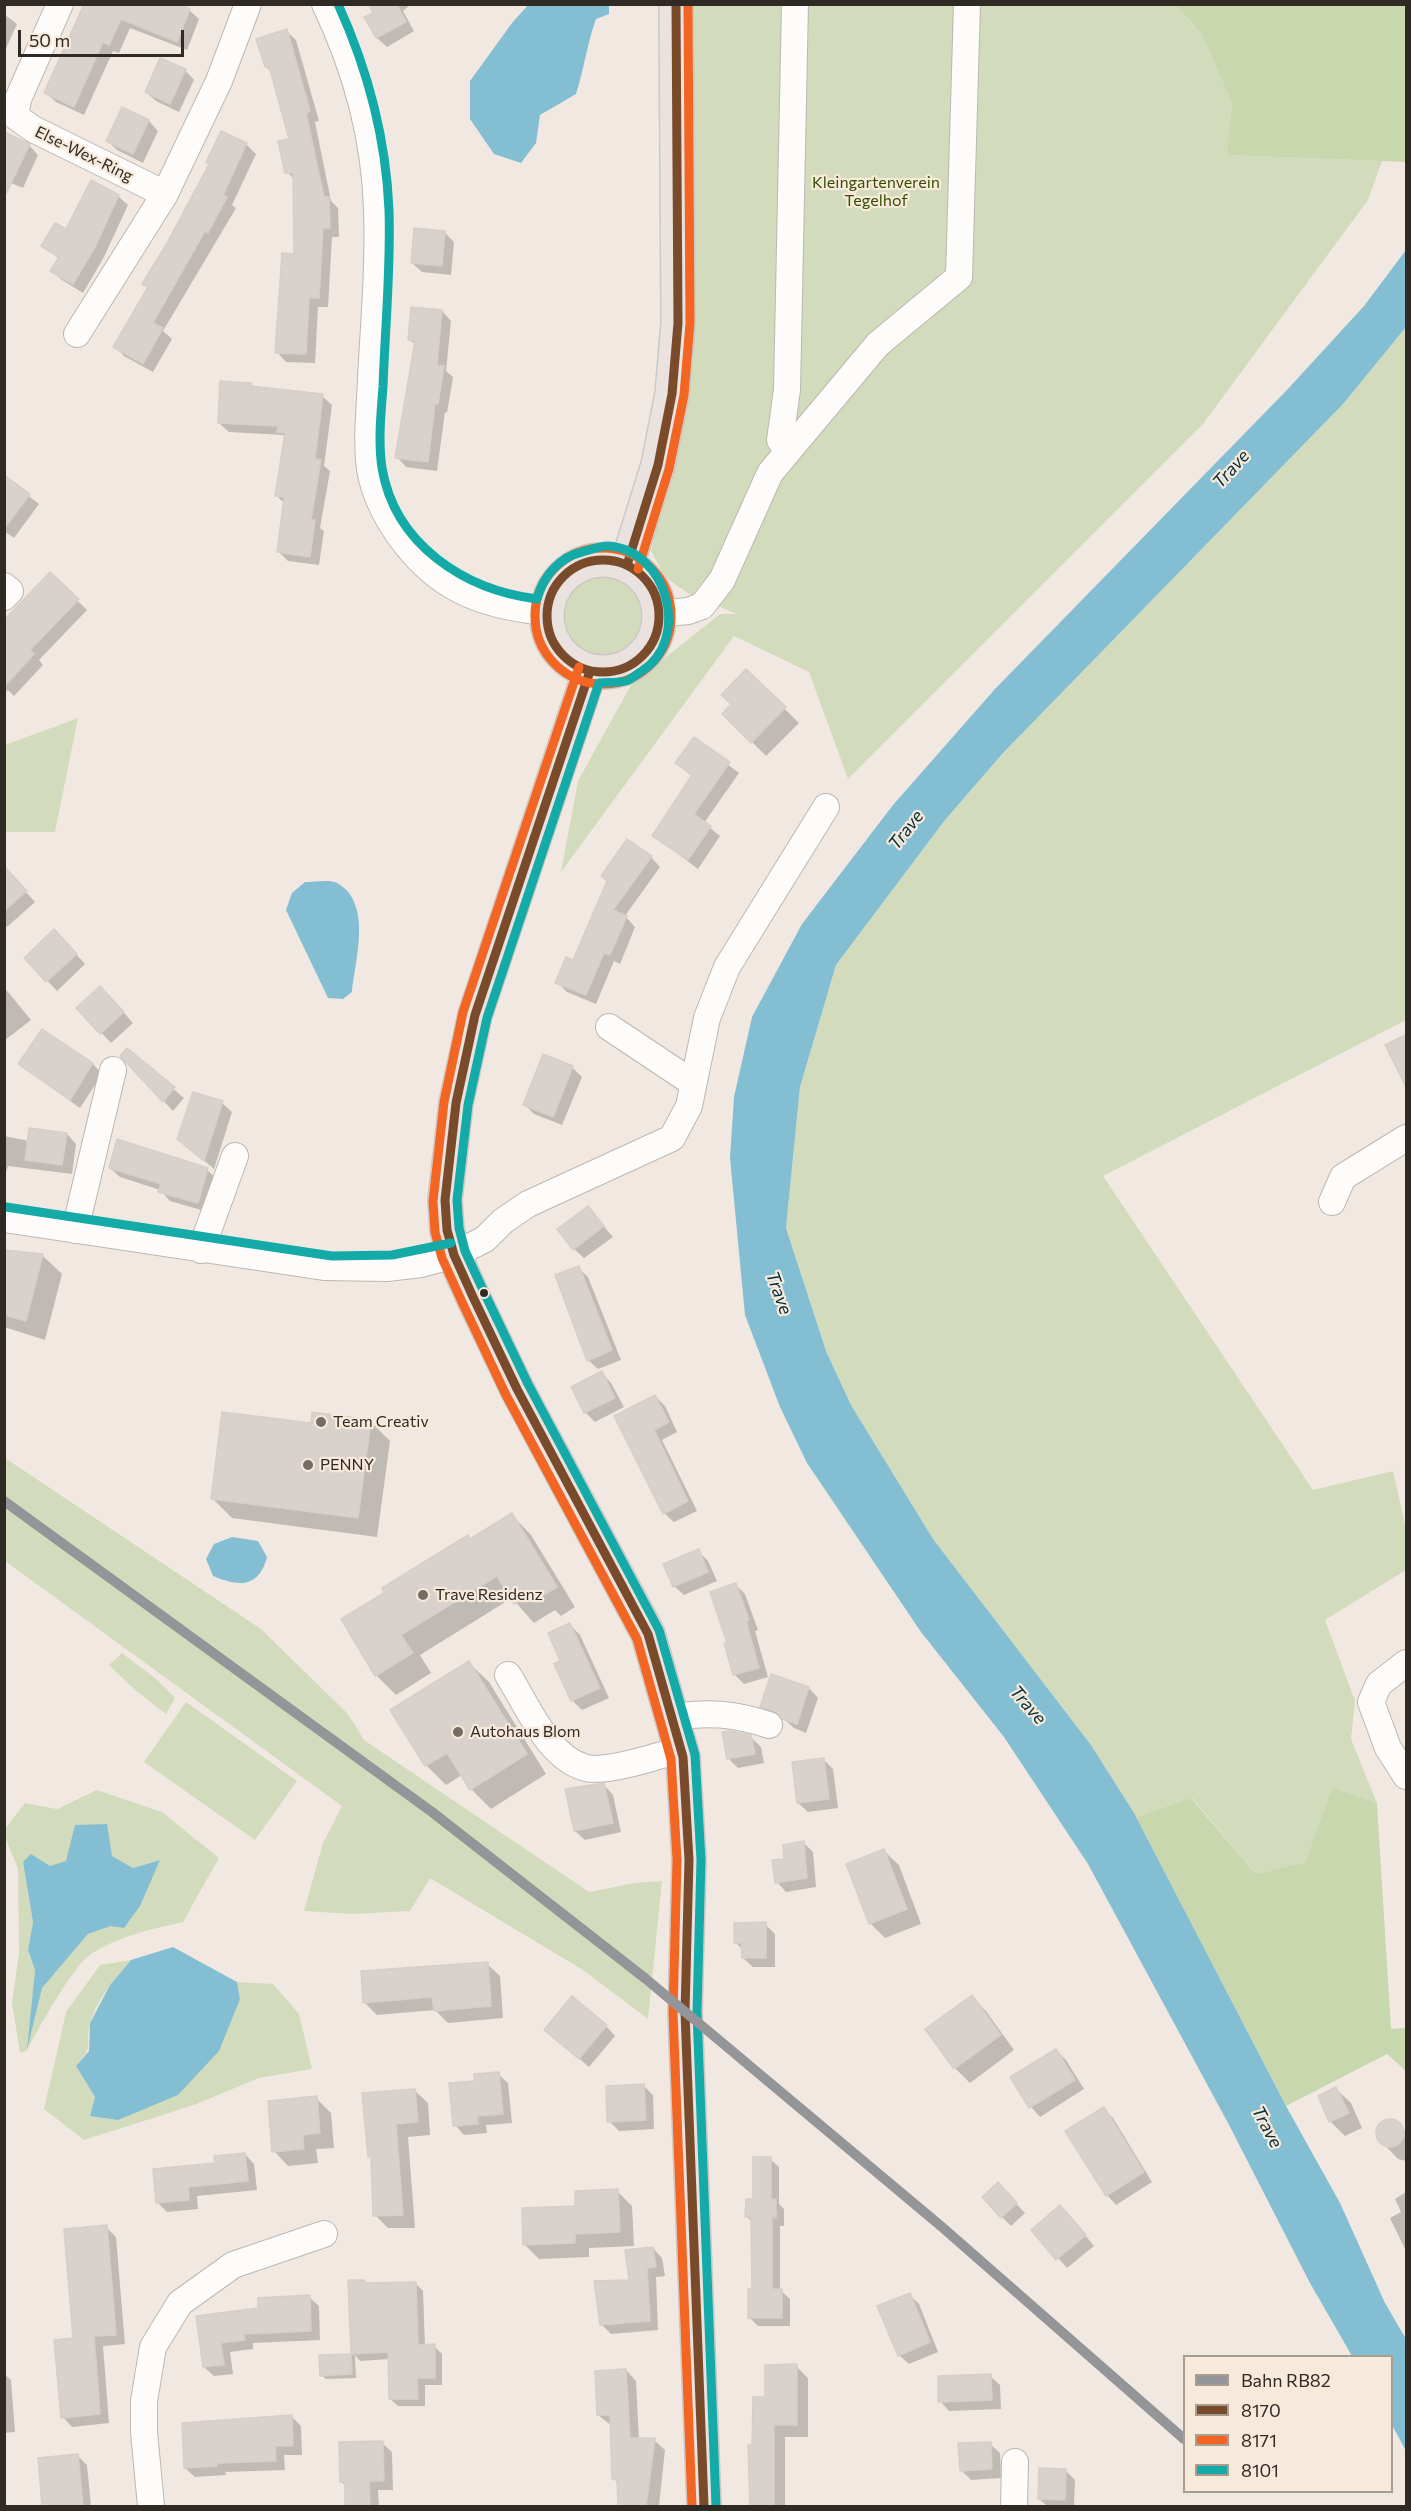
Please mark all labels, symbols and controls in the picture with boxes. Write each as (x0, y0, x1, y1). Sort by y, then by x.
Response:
scale bar (21, 18, 188, 56)
text: 50 m (29, 29, 70, 51)
street label: Else-Wex-Ring (32, 122, 136, 186)
park label: Kleingartenverein Tegelhof (812, 173, 940, 211)
water label: Trave (1208, 445, 1254, 493)
water label: Trave (884, 806, 928, 854)
water label: Trave (761, 1268, 797, 1318)
unlabelled marker (478, 1287, 490, 1299)
place label: Team Creativ (333, 1412, 429, 1432)
marker: Team Creativ (314, 1415, 328, 1429)
place label: PENNY (320, 1455, 374, 1475)
marker: PENNY (301, 1458, 315, 1472)
place label: Trave Residenz (435, 1585, 543, 1605)
marker: Trave Residenz (416, 1588, 430, 1602)
water label: Trave (1005, 1681, 1051, 1729)
place label: Autohaus Blom (470, 1722, 581, 1742)
marker: Autohaus Blom (451, 1725, 465, 1739)
water label: Trave (1247, 2102, 1287, 2152)
legend (1183, 2355, 1393, 2493)
text: Bahn RB82 (1241, 2369, 1331, 2391)
text: 8170 (1241, 2399, 1281, 2421)
text: 8171 (1241, 2429, 1277, 2451)
text: 8101 (1241, 2459, 1279, 2481)

